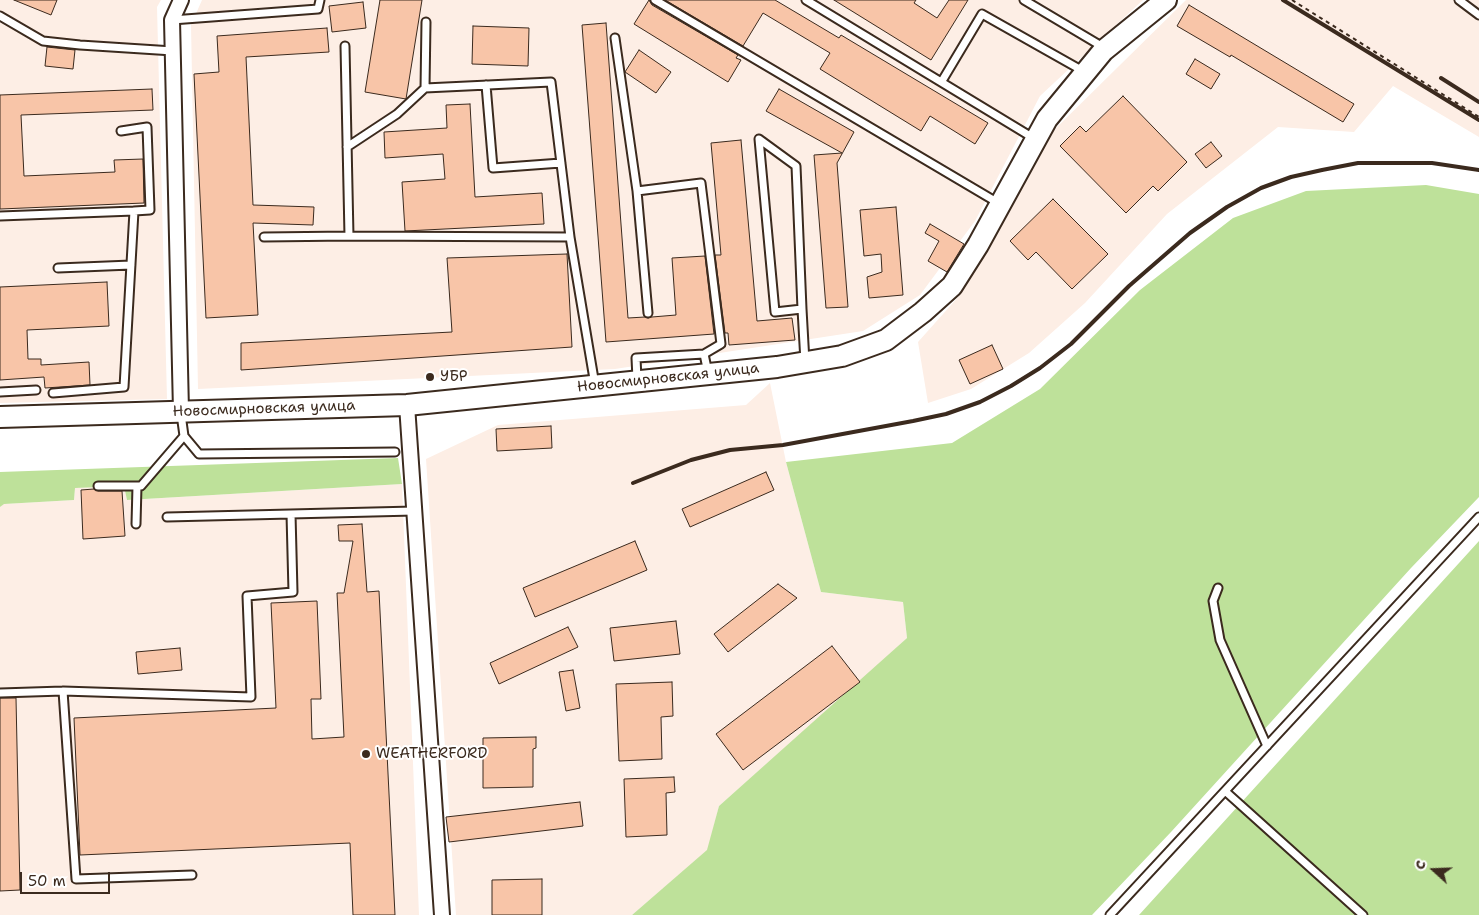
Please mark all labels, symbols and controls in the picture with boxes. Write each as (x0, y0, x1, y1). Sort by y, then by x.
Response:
street label: Новосмирновская улица (576, 359, 760, 397)
place label: УБР (440, 368, 468, 386)
marker: УБР (424, 371, 436, 383)
street label: Новосмирновская улица (172, 397, 356, 421)
place label: WEATHERFORD (376, 745, 487, 763)
marker: WEATHERFORD (360, 748, 372, 760)
north arrow (1409, 845, 1459, 895)
text: С (1410, 858, 1430, 872)
scale bar (22, 862, 112, 894)
text: 50 m (28, 871, 66, 891)

